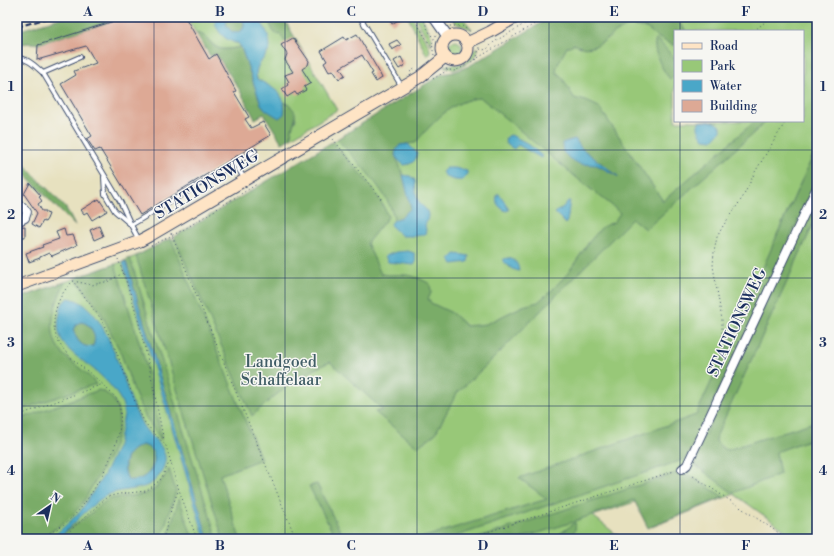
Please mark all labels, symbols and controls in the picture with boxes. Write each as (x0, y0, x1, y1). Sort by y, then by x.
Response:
text: A (82, 4, 93, 20)
text: B (215, 4, 225, 20)
text: C (346, 4, 356, 20)
text: D (478, 4, 488, 20)
text: E (609, 4, 619, 20)
text: F (741, 4, 751, 20)
legend (674, 30, 804, 122)
text: Road (710, 39, 738, 54)
text: Park (710, 59, 736, 74)
text: 1 (8, 79, 15, 95)
text: Water (709, 79, 742, 94)
text: 1 (820, 79, 827, 95)
text: Building (709, 99, 758, 114)
street label: STATIONSWEG (151, 146, 262, 224)
text: 2 (7, 207, 15, 223)
text: 2 (819, 207, 827, 223)
street label: STATIONSWEG (703, 265, 771, 380)
text: 3 (7, 335, 15, 351)
text: 3 (819, 335, 827, 351)
park label: Landgoed Schaffelaar (241, 352, 321, 390)
text: 4 (7, 463, 16, 479)
text: 4 (819, 463, 828, 479)
north arrow (30, 486, 70, 526)
text: N (48, 490, 63, 507)
text: A (82, 538, 93, 554)
text: B (215, 538, 225, 554)
text: C (346, 538, 356, 554)
text: D (478, 538, 488, 554)
text: E (609, 538, 619, 554)
text: F (741, 538, 751, 554)

